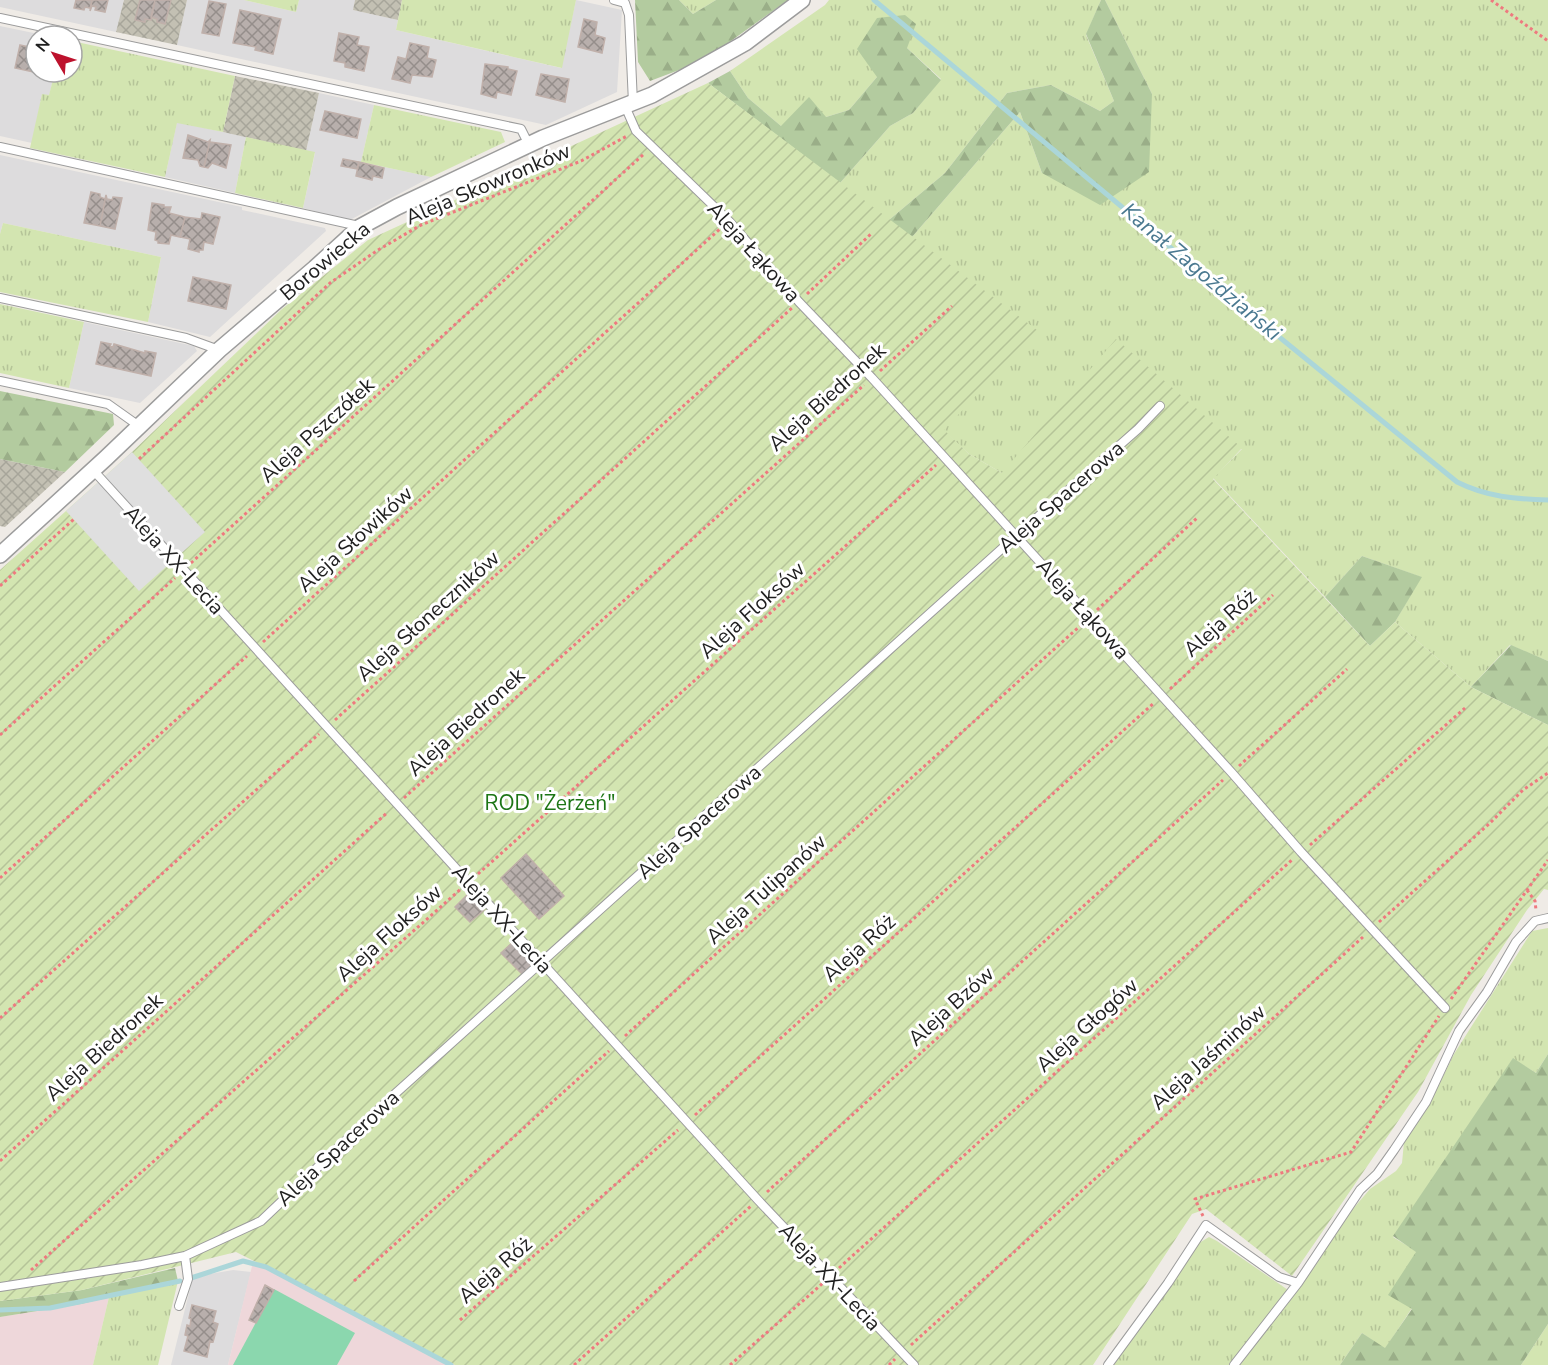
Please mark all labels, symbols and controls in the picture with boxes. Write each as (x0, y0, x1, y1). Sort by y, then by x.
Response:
north arrow (24, 24, 84, 84)
text: N (31, 34, 55, 57)
street label: Aleja Skowronków (401, 136, 575, 231)
street label: Aleja Łąkowa (701, 195, 807, 309)
water label: Kanał Zagoździański (1115, 196, 1288, 348)
street label: Borowiecka (274, 215, 376, 307)
street label: Aleja Biedronek (762, 336, 892, 457)
street label: Aleja Pszczółek (254, 371, 381, 489)
street label: Aleja Spacerowa (992, 434, 1130, 560)
street label: Aleja Słowików (291, 479, 419, 598)
street label: Aleja XX-Lecia (117, 499, 231, 621)
street label: Aleja Słoneczników (350, 544, 506, 688)
street label: Aleja Łąkowa (1030, 552, 1136, 666)
street label: Aleja Floksów (693, 555, 811, 665)
street label: Aleja Róż (1178, 583, 1263, 663)
street label: Aleja Biedronek (401, 661, 531, 782)
street label: Aleja Spacerowa (631, 759, 767, 885)
park label: ROD "Żerżeń" (485, 789, 615, 817)
street label: Aleja Tulipanów (700, 827, 832, 950)
street label: Aleja XX-Lecia (445, 858, 559, 980)
street label: Aleja Floksów (330, 878, 448, 988)
street label: Aleja Róż (817, 908, 902, 988)
street label: Aleja Bzów (902, 960, 1000, 1052)
street label: Aleja Głogów (1030, 971, 1144, 1078)
street label: Aleja Biedronek (39, 986, 169, 1107)
street label: Aleja Jaśminów (1144, 998, 1272, 1116)
street label: Aleja Spacerowa (270, 1084, 406, 1212)
street label: Aleja XX-Lecia (773, 1217, 887, 1337)
street label: Aleja Róż (452, 1230, 538, 1310)

